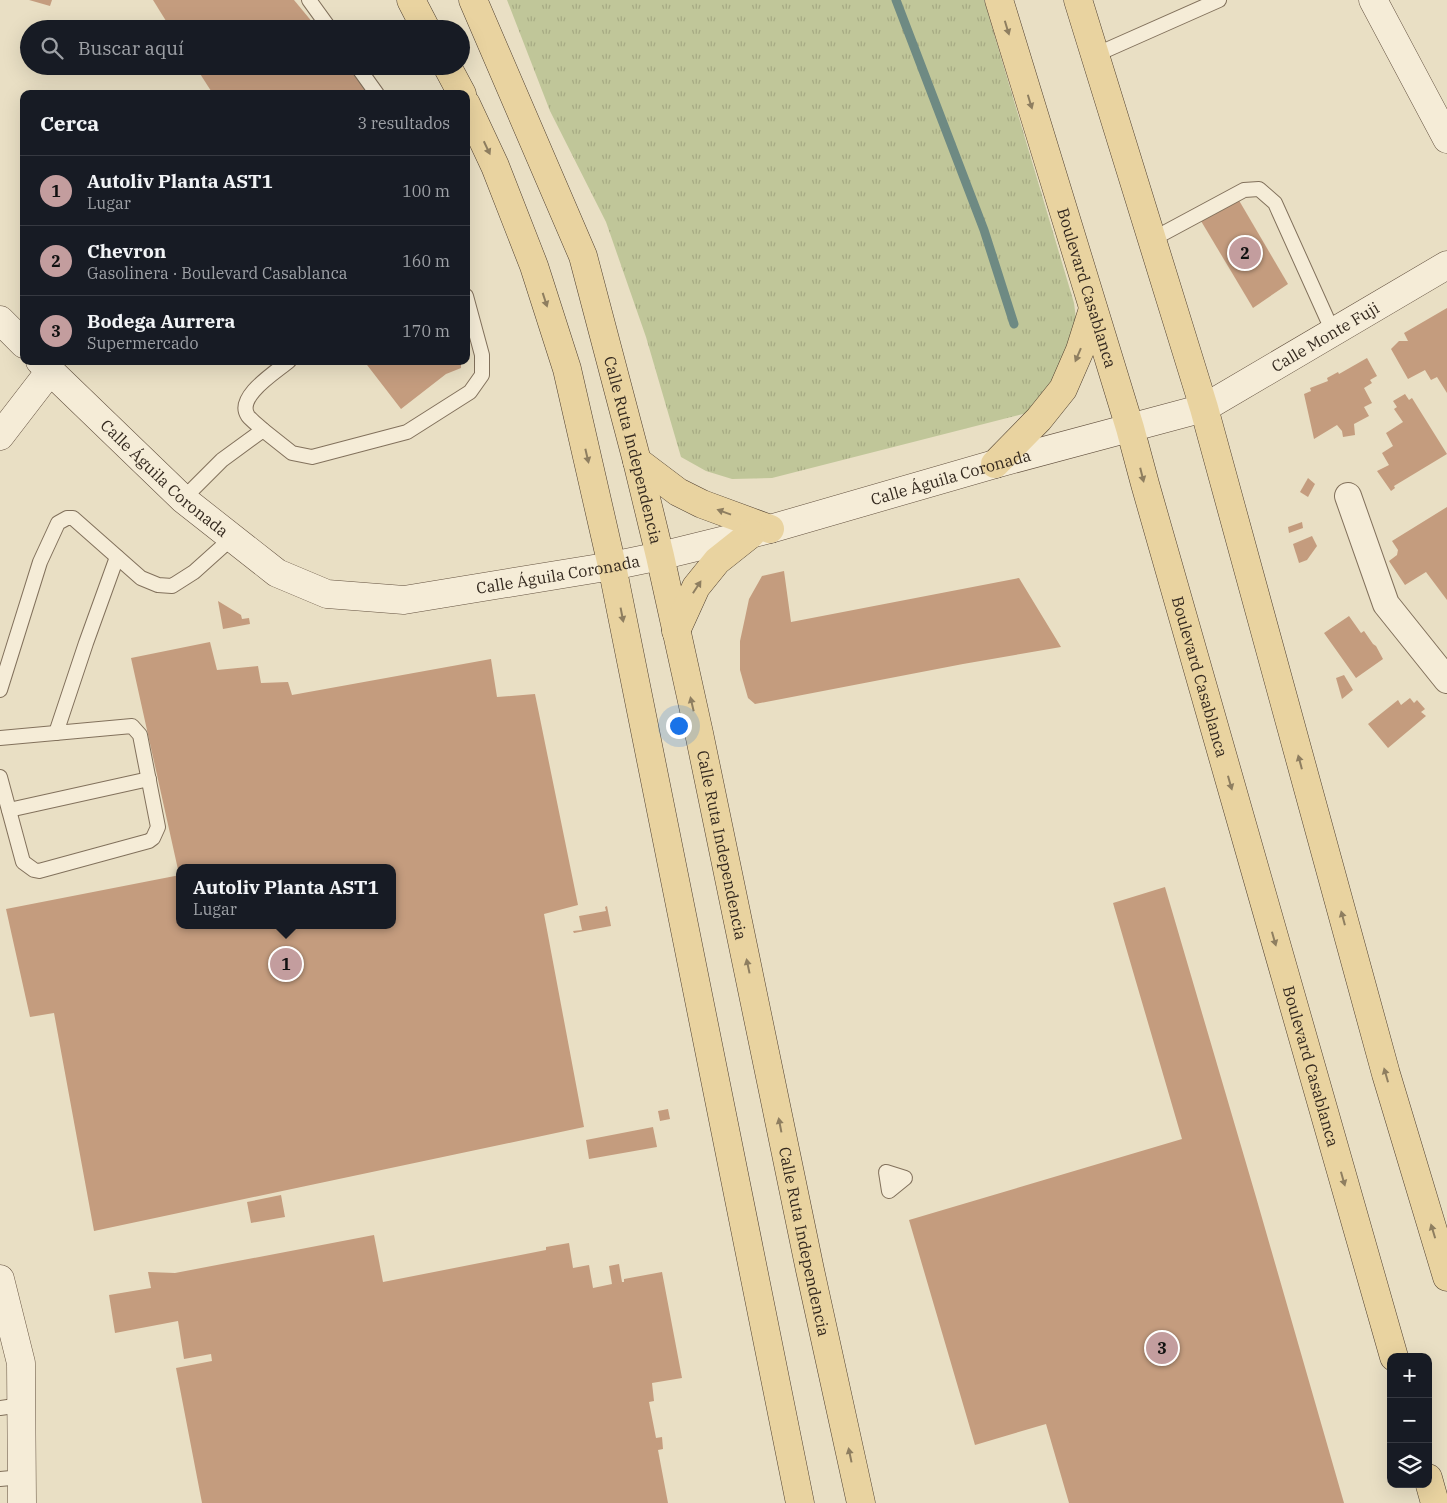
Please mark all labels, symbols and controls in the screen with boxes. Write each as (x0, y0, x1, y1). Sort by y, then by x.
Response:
search box (20, 20, 470, 75)
one-way arrow (1004, 20, 1012, 35)
icon: search (38, 34, 66, 62)
text: Buscar aquí (78, 36, 184, 60)
one-way arrow (1026, 95, 1034, 110)
text: Cerca (40, 109, 99, 137)
text: 3 resultados (358, 113, 450, 133)
one-way arrow (483, 141, 491, 155)
text: Autoliv Planta AST1 (87, 169, 273, 193)
text: 1 (51, 181, 61, 201)
text: 100 m (402, 181, 450, 201)
text: Lugar (87, 193, 131, 213)
street label: Boulevard Casablanca (1053, 205, 1121, 371)
pin: 2 (1229, 234, 1261, 272)
text: Chevron (87, 239, 166, 263)
text: 2 (51, 251, 61, 271)
text: 160 m (402, 251, 450, 271)
text: Gasolinera · Boulevard Casablanca (87, 263, 348, 283)
one-way arrow (541, 292, 549, 307)
street label: Calle Monte Fuji (1268, 297, 1383, 376)
text: Bodega Aurrera (87, 309, 235, 333)
text: 3 (51, 321, 61, 341)
text: 170 m (402, 321, 450, 341)
text: Supermercado (87, 333, 199, 353)
one-way arrow (1073, 348, 1081, 362)
street label: Calle Ruta Independencia (600, 354, 667, 546)
street label: Calle Águila Coronada (96, 415, 233, 541)
street label: Calle Águila Coronada (868, 445, 1033, 509)
one-way arrow (583, 449, 591, 464)
one-way arrow (1139, 467, 1147, 482)
one-way arrow (717, 508, 732, 515)
street label: Calle Águila Coronada (475, 550, 642, 598)
one-way arrow (692, 580, 702, 594)
street label: Boulevard Casablanca (1168, 594, 1232, 760)
one-way arrow (619, 607, 627, 623)
one-way arrow (688, 697, 696, 712)
your location (666, 713, 692, 739)
street label: Calle Ruta Independencia (693, 748, 752, 942)
one-way arrow (1296, 754, 1304, 769)
one-way arrow (1226, 775, 1234, 790)
popup (176, 864, 396, 929)
text: Autoliv Planta AST1 (193, 875, 379, 899)
text: Lugar (193, 899, 237, 919)
one-way arrow (1338, 911, 1346, 926)
one-way arrow (1271, 931, 1279, 946)
pin: 1 (270, 945, 302, 983)
one-way arrow (744, 958, 752, 974)
street label: Boulevard Casablanca (1279, 983, 1344, 1149)
one-way arrow (1382, 1067, 1390, 1082)
one-way arrow (776, 1117, 784, 1133)
street label: Calle Ruta Independencia (775, 1145, 834, 1338)
one-way arrow (1339, 1172, 1347, 1187)
one-way arrow (1428, 1223, 1436, 1238)
pin: 3 (1146, 1329, 1178, 1367)
map controls (1387, 1353, 1432, 1488)
button: + (1387, 1353, 1432, 1398)
button: − (1387, 1398, 1432, 1443)
button: layers (1387, 1443, 1432, 1488)
one-way arrow (846, 1448, 854, 1463)

